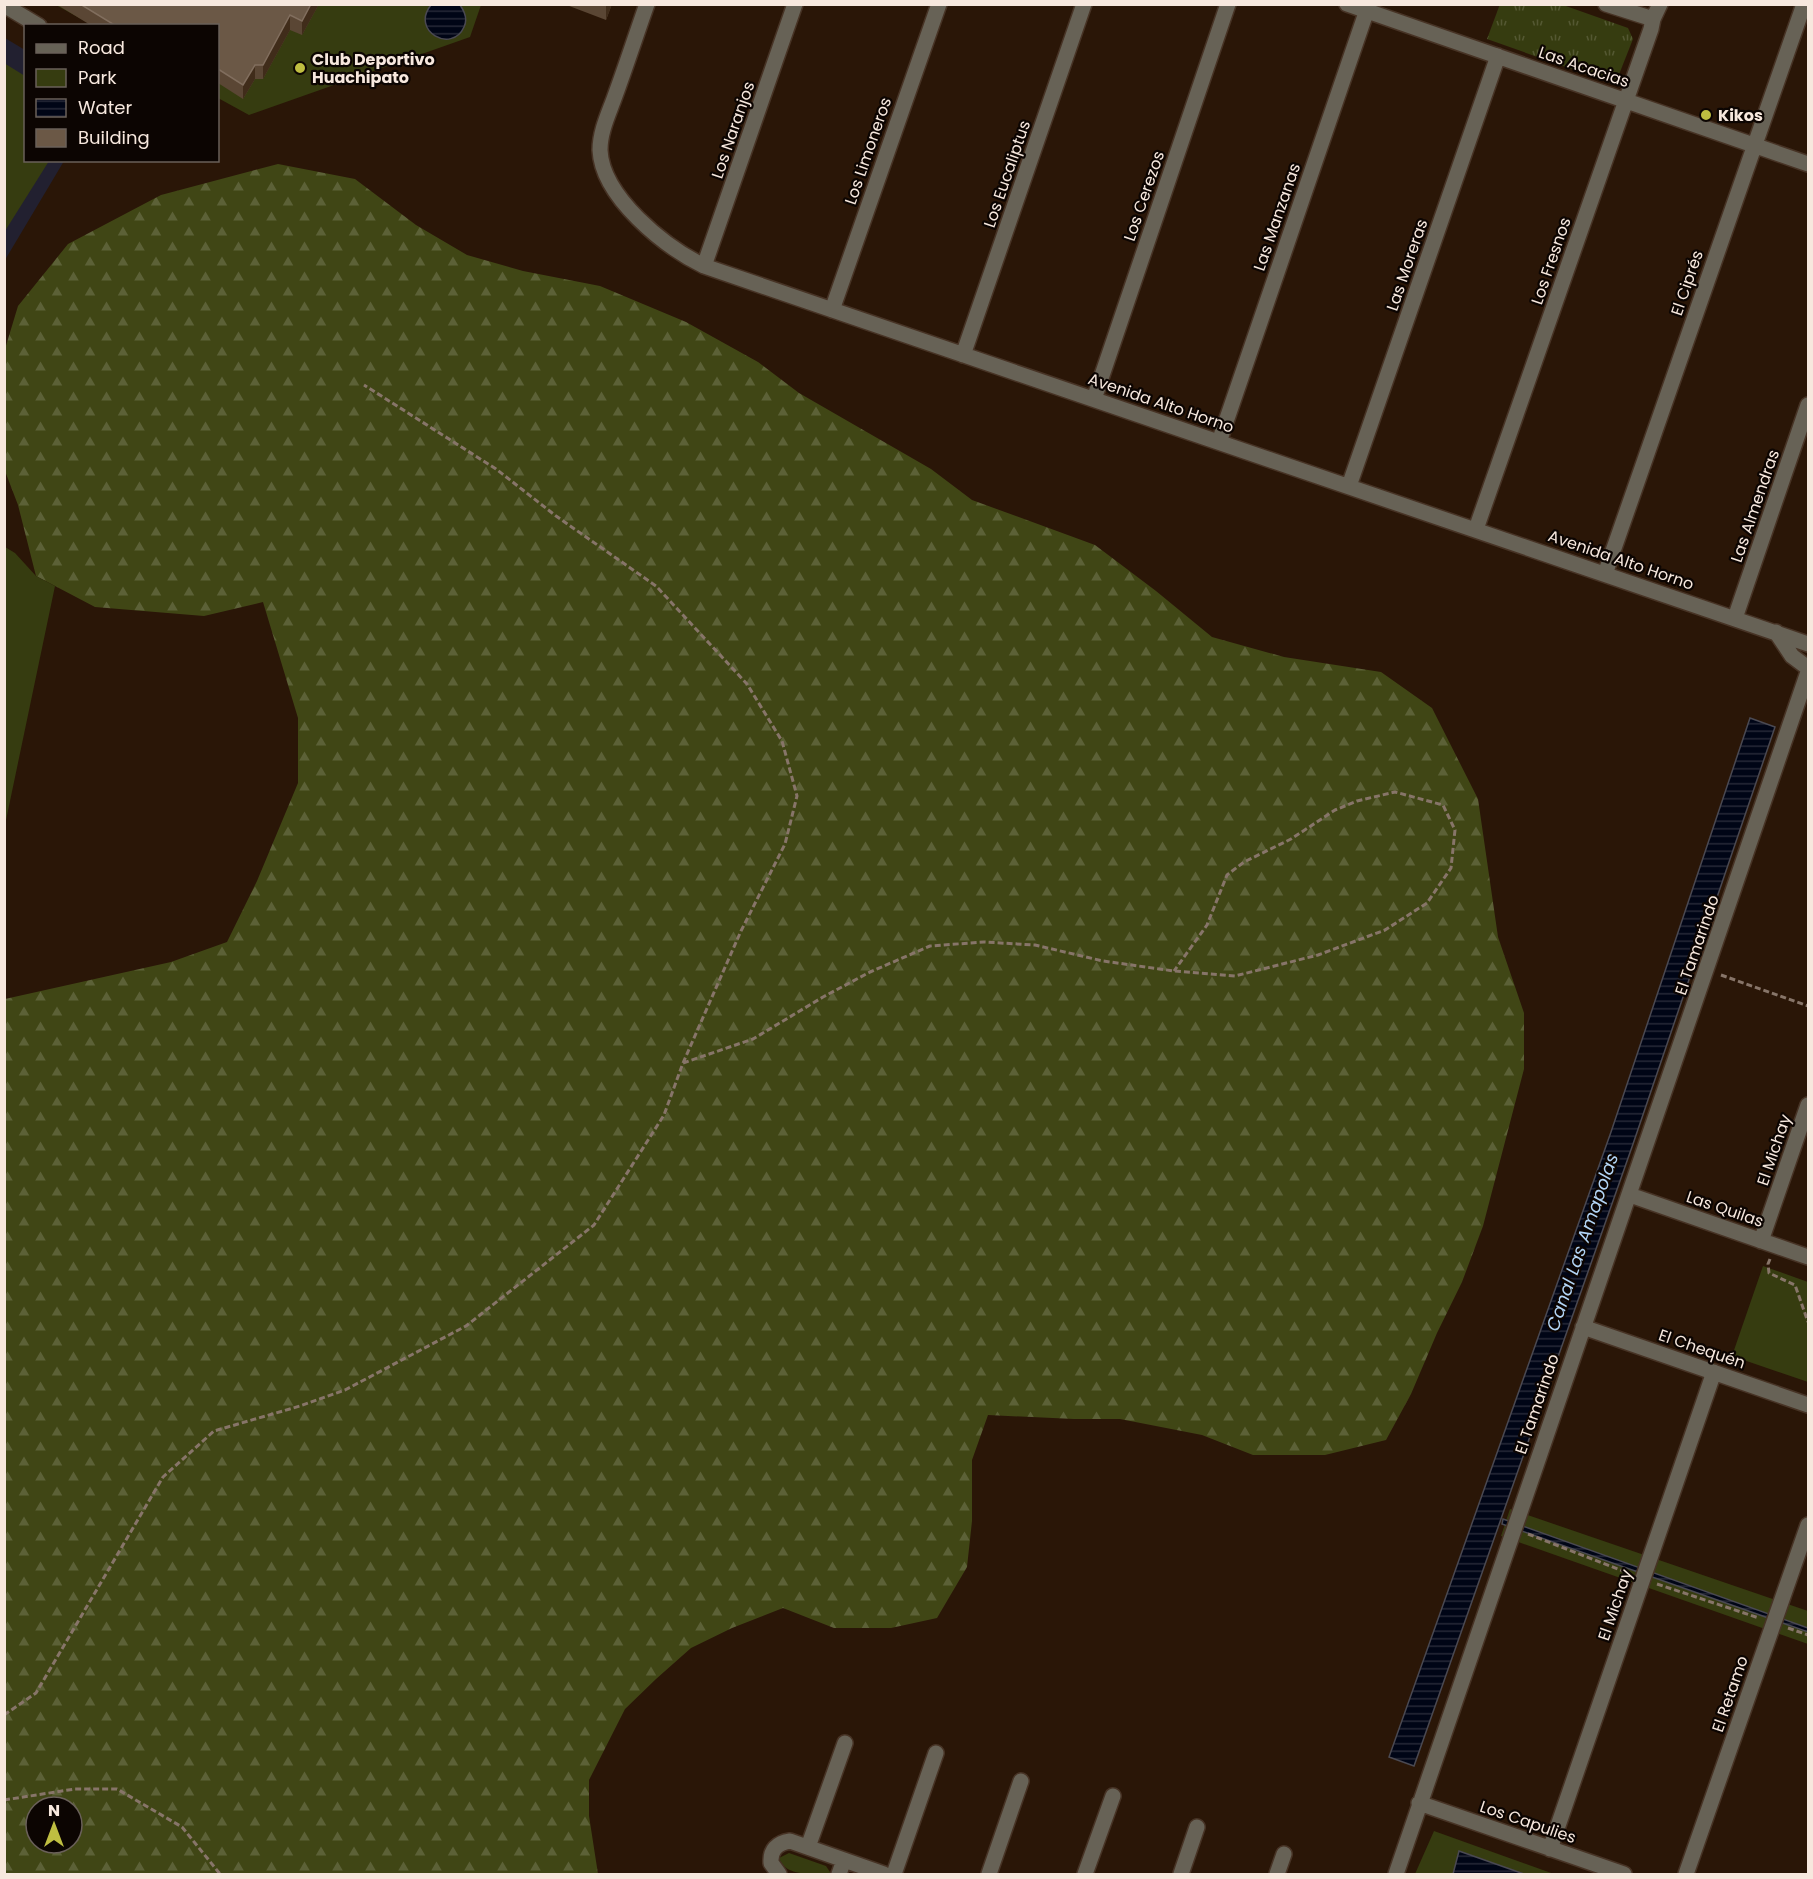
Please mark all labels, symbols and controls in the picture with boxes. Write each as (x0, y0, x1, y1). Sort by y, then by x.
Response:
legend (24, 24, 219, 162)
text: Road (78, 35, 125, 60)
street label: Las Acacias (1536, 41, 1632, 93)
place label: Club Deportivo Huachipato (312, 48, 435, 89)
marker: Club Deportivo Huachipato (293, 61, 307, 75)
text: Park (78, 65, 117, 90)
street label: Los Naranjos (706, 78, 760, 182)
street label: Los Limoneros (839, 94, 897, 208)
text: Water (78, 95, 132, 120)
place label: Kikos (1718, 104, 1763, 127)
marker: Kikos (1699, 108, 1713, 122)
street label: Los Eucaliptus (978, 117, 1036, 231)
text: Building (78, 125, 150, 150)
street label: Los Cerezos (1118, 148, 1170, 244)
street label: Las Manzanas (1248, 160, 1306, 274)
street label: Los Fresnos (1525, 214, 1577, 308)
street label: Las Moreras (1381, 216, 1433, 314)
street label: El Ciprés (1665, 247, 1709, 319)
street label: Avenida Alto Horno (1085, 367, 1237, 439)
street label: Las Almendras (1725, 447, 1785, 565)
street label: Avenida Alto Horno (1545, 524, 1697, 596)
street label: El Tamarindo (1669, 892, 1725, 998)
street label: El Michay (1751, 1111, 1797, 1189)
water label: Canal Las Amapolas (1540, 1150, 1624, 1334)
street label: Las Quilas (1683, 1185, 1767, 1233)
street label: El Chequén (1656, 1323, 1748, 1375)
street label: El Tamarindo (1509, 1351, 1565, 1457)
street label: El Michay (1592, 1566, 1638, 1644)
street label: El Retamo (1706, 1653, 1754, 1735)
north arrow (24, 1795, 84, 1855)
street label: Los Capulies (1477, 1795, 1579, 1849)
text: N (48, 1799, 60, 1822)

